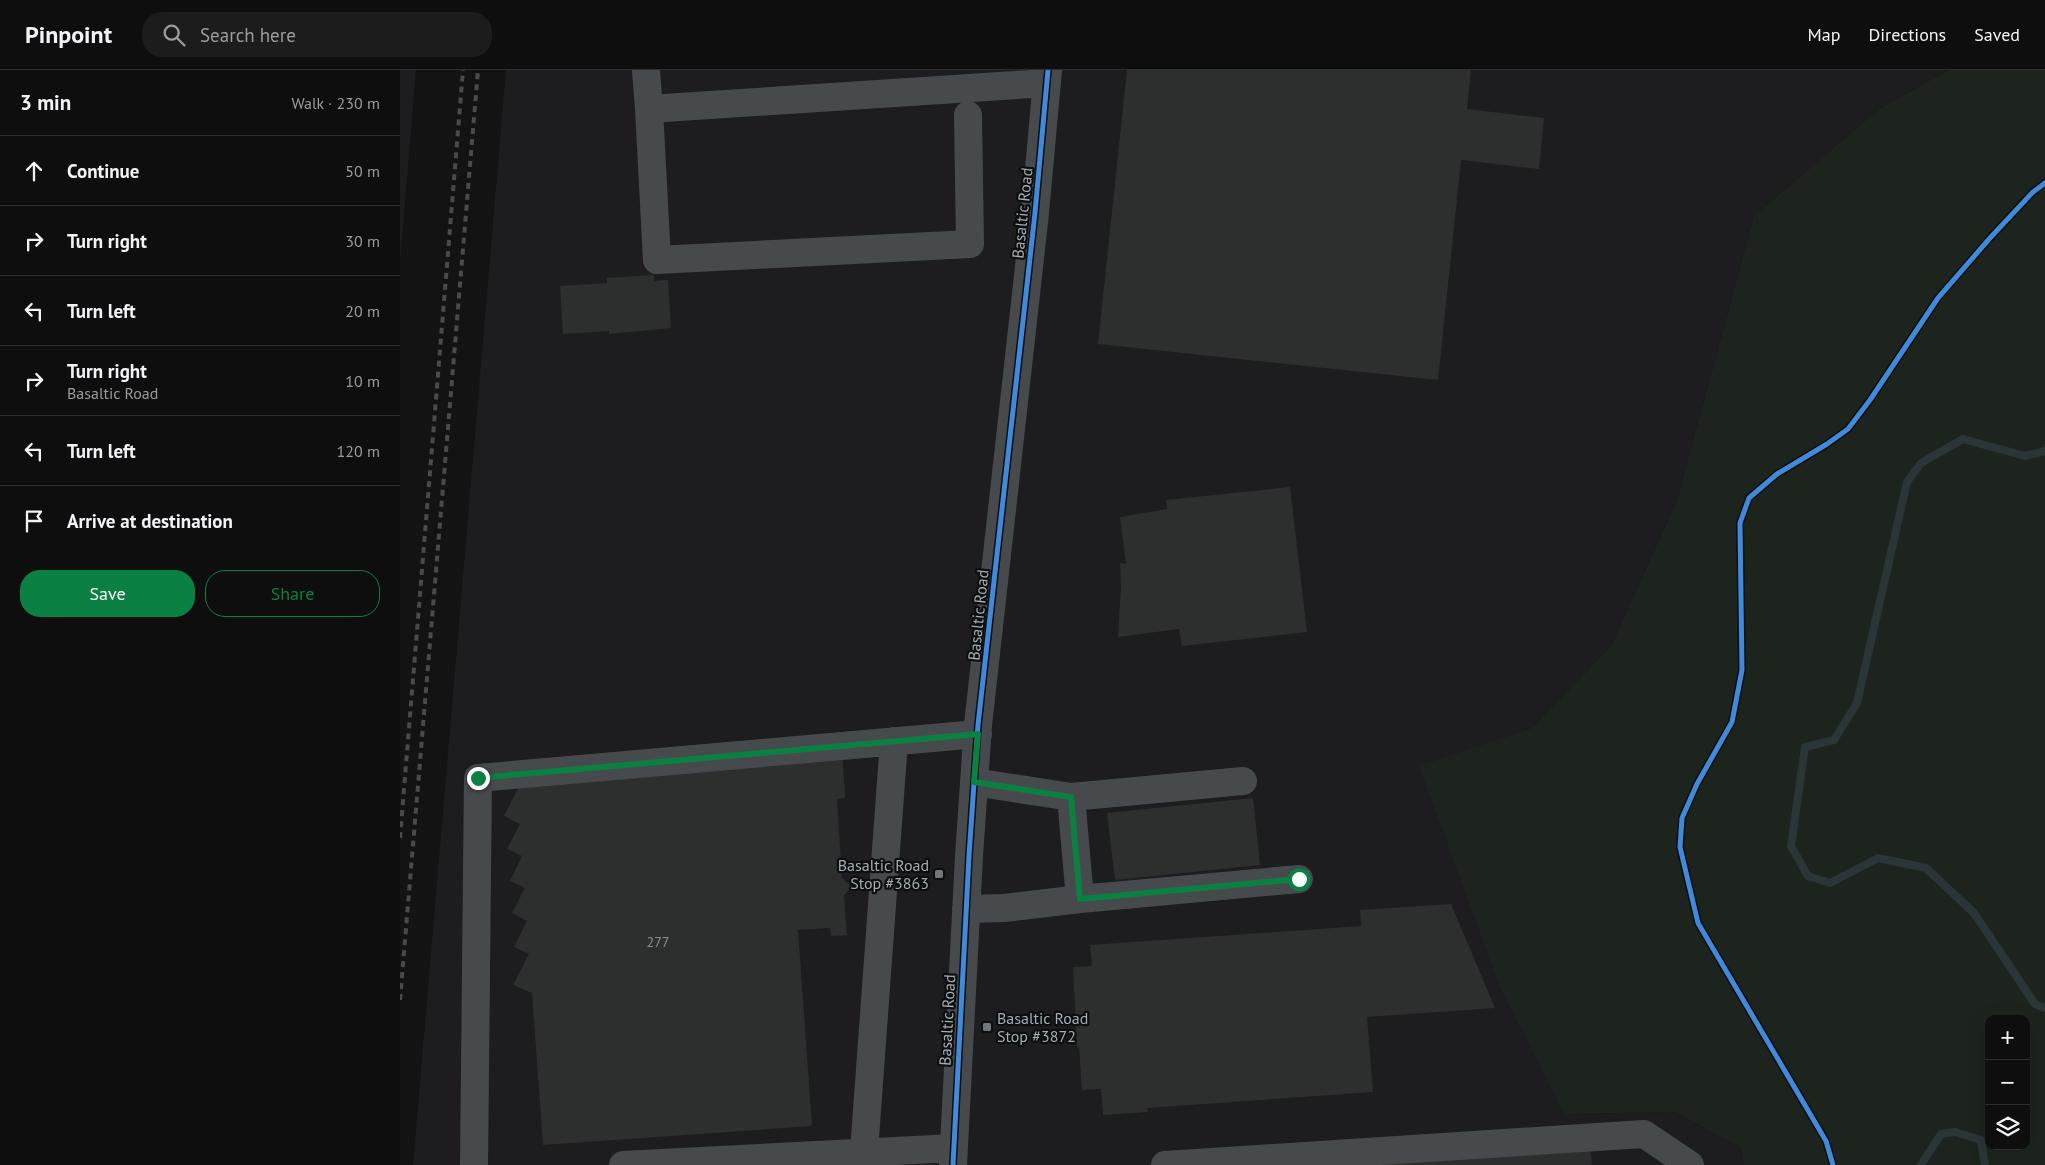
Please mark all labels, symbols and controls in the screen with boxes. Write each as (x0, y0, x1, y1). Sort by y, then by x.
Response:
search box (142, 12, 492, 57)
text: Pinpoint (25, 19, 112, 50)
icon: search (160, 21, 188, 49)
text: Search here (200, 23, 296, 47)
text: Map (1808, 23, 1840, 46)
text: Directions (1868, 23, 1946, 46)
text: Saved (1974, 23, 2020, 46)
text: 3 min (20, 89, 71, 116)
text: Walk · 230 m (291, 93, 380, 113)
icon: ahead (20, 157, 48, 185)
text: Continue (67, 159, 139, 183)
text: 50 m (345, 161, 380, 181)
street label: Basaltic Road (1007, 167, 1037, 259)
icon: right (20, 227, 48, 255)
text: Turn right (67, 229, 147, 253)
text: 30 m (345, 231, 380, 251)
icon: left (20, 297, 48, 325)
text: Turn left (67, 299, 136, 323)
text: 20 m (345, 301, 380, 321)
text: Turn right (67, 359, 147, 383)
icon: right (20, 367, 48, 395)
text: 10 m (345, 371, 380, 391)
text: Basaltic Road (67, 383, 158, 403)
icon: left (20, 437, 48, 465)
text: Turn left (67, 439, 136, 463)
text: 120 m (337, 441, 380, 461)
icon: arrive (20, 507, 48, 535)
text: Arrive at destination (67, 509, 233, 533)
street label: Basaltic Road (963, 569, 993, 661)
button: Save (20, 570, 195, 617)
button: Share (205, 570, 380, 617)
route end (467, 767, 490, 790)
place label: Basaltic Road Stop #3863 (838, 855, 929, 893)
marker: Basaltic Road Stop #3863 (933, 868, 945, 880)
route start (1288, 868, 1311, 891)
house number: 277 (647, 933, 669, 951)
street label: Basaltic Road (935, 974, 959, 1066)
place label: Basaltic Road Stop #3872 (997, 1008, 1088, 1046)
map controls (1985, 1015, 2030, 1150)
button: + (1985, 1015, 2030, 1060)
marker: Basaltic Road Stop #3872 (981, 1021, 993, 1033)
button: − (1985, 1060, 2030, 1105)
button: layers (1985, 1105, 2030, 1150)

